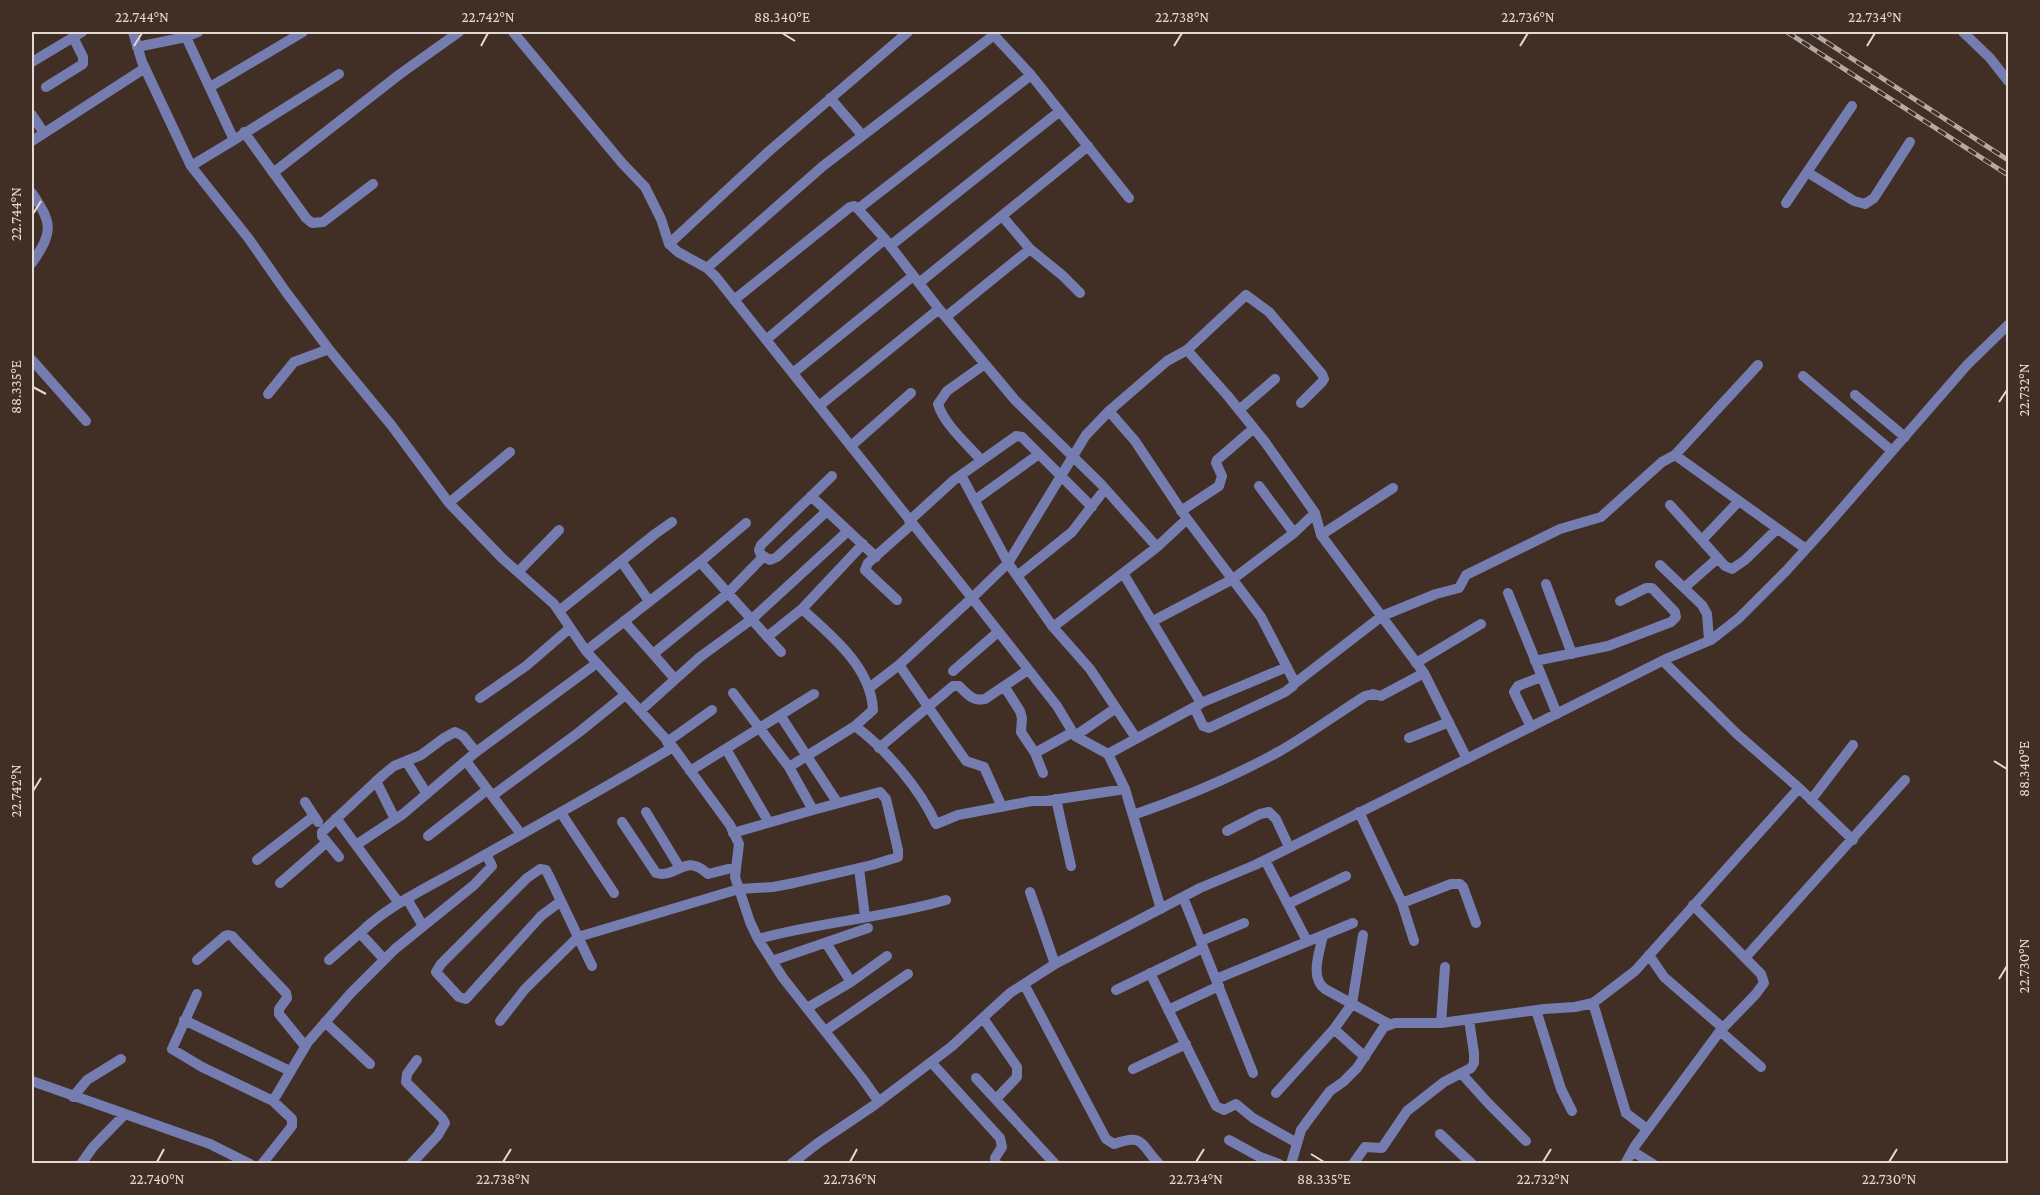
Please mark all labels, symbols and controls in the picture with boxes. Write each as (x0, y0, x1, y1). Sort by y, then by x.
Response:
text: 22.744°N (115, 9, 169, 25)
text: 22.742°N (461, 9, 515, 25)
text: 88.340°E (754, 9, 810, 25)
text: 22.738°N (1155, 9, 1209, 25)
text: 22.736°N (1501, 9, 1555, 25)
text: 22.734°N (1848, 9, 1902, 25)
text: 22.744°N (8, 187, 24, 241)
text: 88.335°E (8, 360, 24, 414)
text: 22.732°N (2016, 363, 2032, 417)
text: 88.340°E (2016, 741, 2032, 797)
text: 22.742°N (8, 764, 24, 818)
text: 22.730°N (2016, 939, 2032, 993)
text: 22.740°N (130, 1171, 185, 1187)
text: 22.738°N (476, 1171, 530, 1187)
text: 22.736°N (823, 1171, 877, 1187)
text: 22.734°N (1169, 1171, 1223, 1187)
text: 88.335°E (1297, 1171, 1351, 1187)
text: 22.732°N (1516, 1171, 1570, 1187)
text: 22.730°N (1862, 1171, 1916, 1187)

